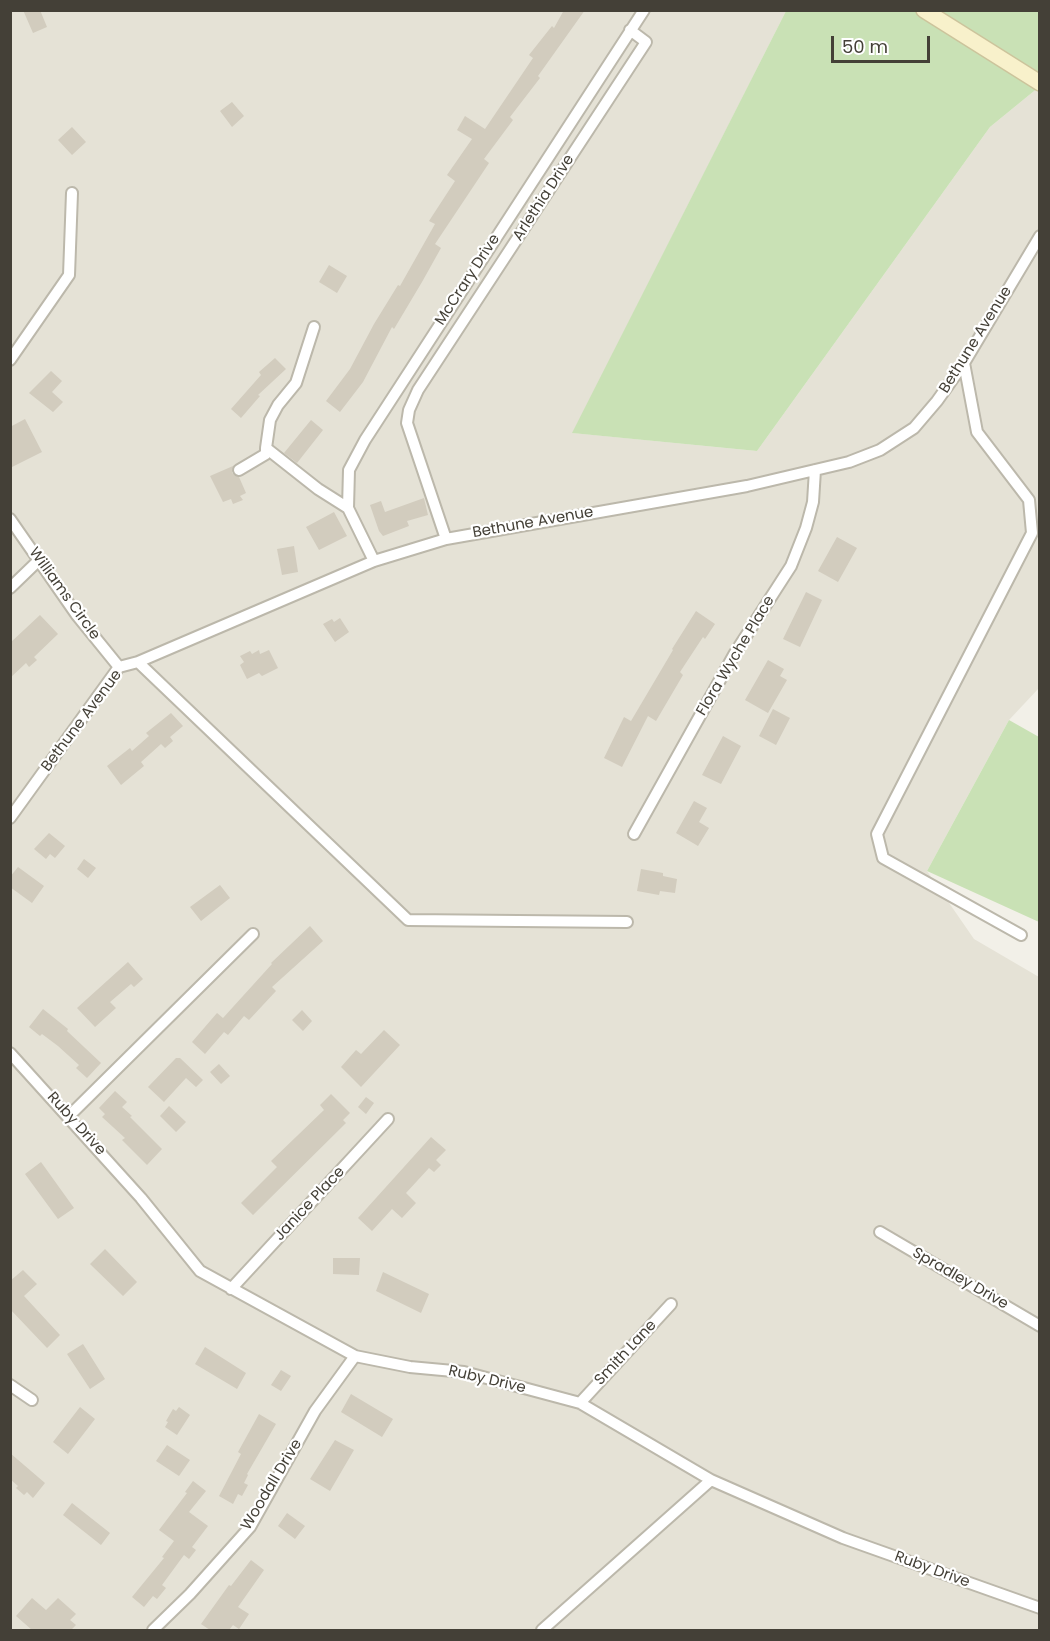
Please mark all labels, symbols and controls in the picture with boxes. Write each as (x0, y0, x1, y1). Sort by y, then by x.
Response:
scale bar (834, 24, 933, 62)
text: 50 m (842, 34, 888, 59)
street label: Arlethia Drive (509, 152, 579, 244)
street label: McCrary Drive (432, 231, 504, 329)
street label: Bethune Avenue (936, 283, 1016, 397)
street label: Bethune Avenue (471, 504, 595, 542)
street label: Williams Circle (24, 544, 104, 644)
street label: Flora Wyche Place (693, 593, 779, 719)
street label: Bethune Avenue (38, 667, 126, 775)
street label: Ruby Drive (43, 1089, 109, 1159)
street label: Janice Place (271, 1163, 349, 1245)
street label: Spradley Drive (909, 1244, 1011, 1314)
street label: Smith Lane (591, 1317, 661, 1389)
street label: Ruby Drive (447, 1362, 527, 1398)
street label: Woodall Drive (238, 1436, 306, 1534)
street label: Ruby Drive (892, 1548, 972, 1592)

